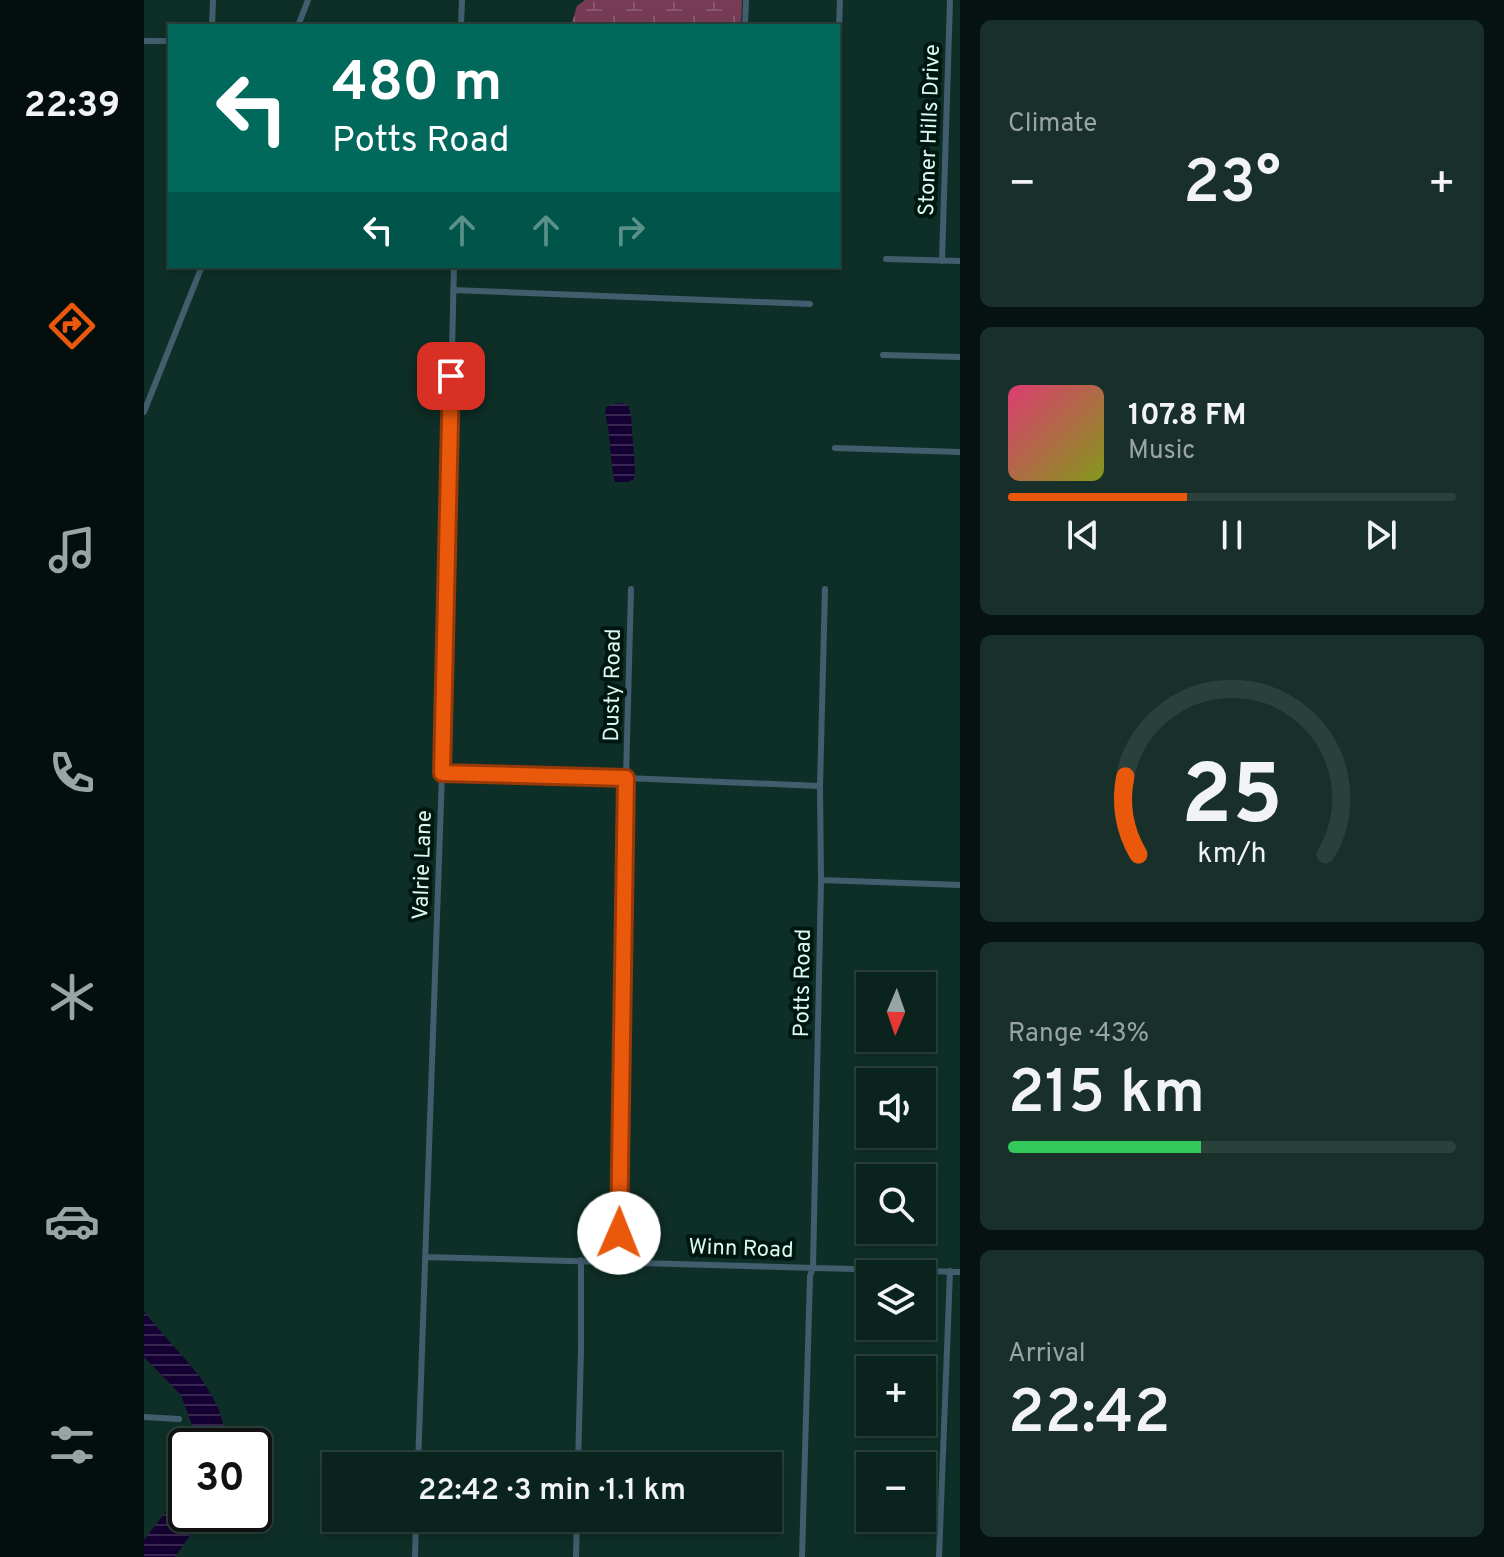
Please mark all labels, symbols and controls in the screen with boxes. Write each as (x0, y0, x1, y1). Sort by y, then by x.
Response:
street label: Stoner Hills Drive (914, 44, 947, 216)
text: 480 m (332, 50, 502, 120)
icon: left (200, 56, 304, 160)
text: 22:39 (24, 84, 120, 130)
text: Climate (1008, 108, 1097, 141)
text: Potts Road (332, 119, 510, 165)
text: 23° (1183, 148, 1281, 224)
text: − (1008, 158, 1036, 214)
text: + (1428, 158, 1456, 214)
icon: left (356, 208, 400, 252)
icon: ahead (440, 208, 484, 252)
icon: ahead (524, 208, 568, 252)
icon: right (608, 208, 652, 252)
icon: directions (44, 298, 100, 354)
pin (417, 342, 485, 410)
icon: arrive (429, 354, 473, 398)
text: 107.8 FM (1128, 398, 1247, 435)
text: Music (1128, 435, 1195, 468)
icon: previous (1061, 513, 1105, 557)
icon: pause (1210, 513, 1254, 557)
icon: next (1359, 513, 1403, 557)
icon: music (44, 522, 100, 578)
street label: Dusty Road (599, 628, 628, 742)
icon: phone (44, 745, 100, 801)
text: 25 (1181, 747, 1283, 852)
street label: Valrie Lane (408, 810, 439, 920)
text: km/h (1197, 837, 1267, 873)
street label: Potts Road (789, 929, 818, 1038)
icon: climate (44, 969, 100, 1025)
north arrow (856, 972, 936, 1052)
map controls (856, 972, 936, 1532)
text: Range · 43% (1008, 1018, 1149, 1051)
text: 215 km (1008, 1058, 1205, 1134)
button: sound (856, 1068, 936, 1148)
button: search (856, 1164, 936, 1244)
position arrow (577, 1191, 661, 1275)
icon: car (44, 1193, 100, 1249)
street label: Winn Road (688, 1234, 794, 1265)
button: layers (856, 1260, 936, 1340)
text: Arrival (1008, 1338, 1086, 1371)
button: + (856, 1356, 936, 1436)
text: 22:42 (1008, 1378, 1170, 1454)
icon: filters (44, 1417, 100, 1473)
speed limit sign: 30 (168, 1428, 272, 1532)
button: − (856, 1452, 936, 1532)
text: 22:42 · 3 min · 1.1 km (418, 1473, 686, 1510)

